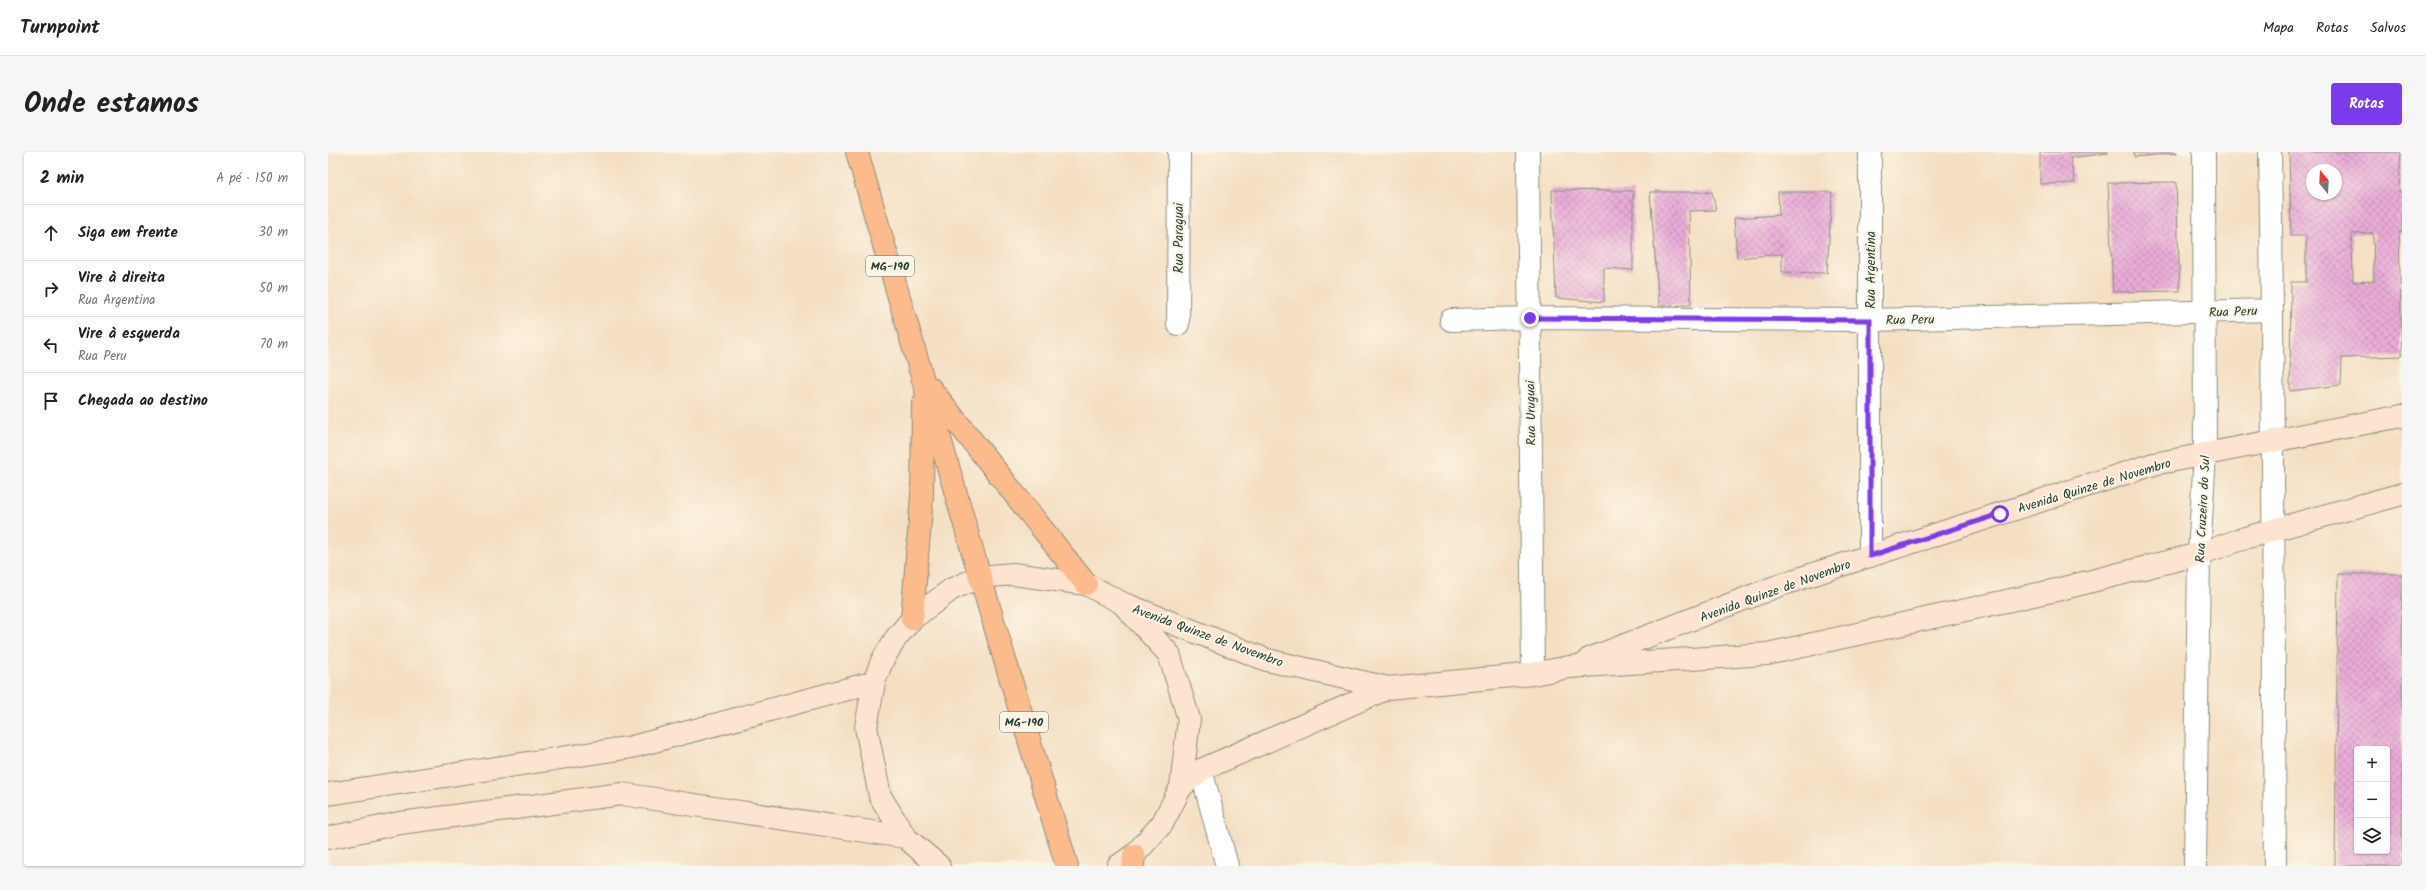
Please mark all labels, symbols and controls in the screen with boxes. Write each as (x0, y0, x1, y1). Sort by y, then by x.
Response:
text: Turnpoint (20, 13, 100, 43)
text: Mapa (2263, 17, 2294, 39)
text: Rotas (2316, 17, 2348, 39)
text: Salvos (2370, 17, 2406, 39)
text: Onde estamos (24, 82, 199, 127)
button: Rotas (2331, 83, 2402, 125)
north arrow (2306, 164, 2342, 200)
text: 2 min (40, 165, 84, 192)
text: A pé · 150 m (216, 168, 288, 189)
street label: Rua Paraguai (1169, 202, 1190, 273)
text: Siga em frente (78, 221, 178, 245)
icon: ahead (40, 222, 62, 244)
text: 30 m (259, 222, 288, 243)
street label: Rua Argentina (1861, 231, 1882, 309)
road number: MG-190 (866, 256, 914, 276)
text: Vire à direita (78, 266, 165, 290)
icon: right (40, 278, 62, 300)
text: 50 m (259, 278, 288, 299)
text: Rua Argentina (78, 290, 155, 311)
street label: Rua Peru (2208, 301, 2258, 324)
route end (1521, 309, 1539, 327)
street label: Rua Peru (1886, 310, 1935, 331)
text: Vire à esquerda (78, 322, 180, 346)
icon: left (40, 334, 62, 356)
text: 70 m (260, 334, 288, 355)
text: Rua Peru (78, 346, 127, 367)
street label: Rua Uruguai (1520, 379, 1543, 446)
text: Chegada ao destino (78, 389, 208, 413)
icon: arrive (40, 390, 62, 412)
street label: Avenida Quinze de Novembro (2015, 453, 2174, 520)
street label: Rua Cruzeiro do Sul (2190, 455, 2217, 563)
route start (1991, 505, 2009, 523)
street label: Avenida Quinze de Novembro (1697, 554, 1854, 629)
street label: Avenida Quinze de Novembro (1129, 599, 1286, 674)
road number: MG-190 (1000, 712, 1048, 732)
map controls (2354, 746, 2390, 854)
button: + (2354, 746, 2390, 782)
button: − (2354, 782, 2390, 818)
button: layers (2354, 818, 2390, 854)

